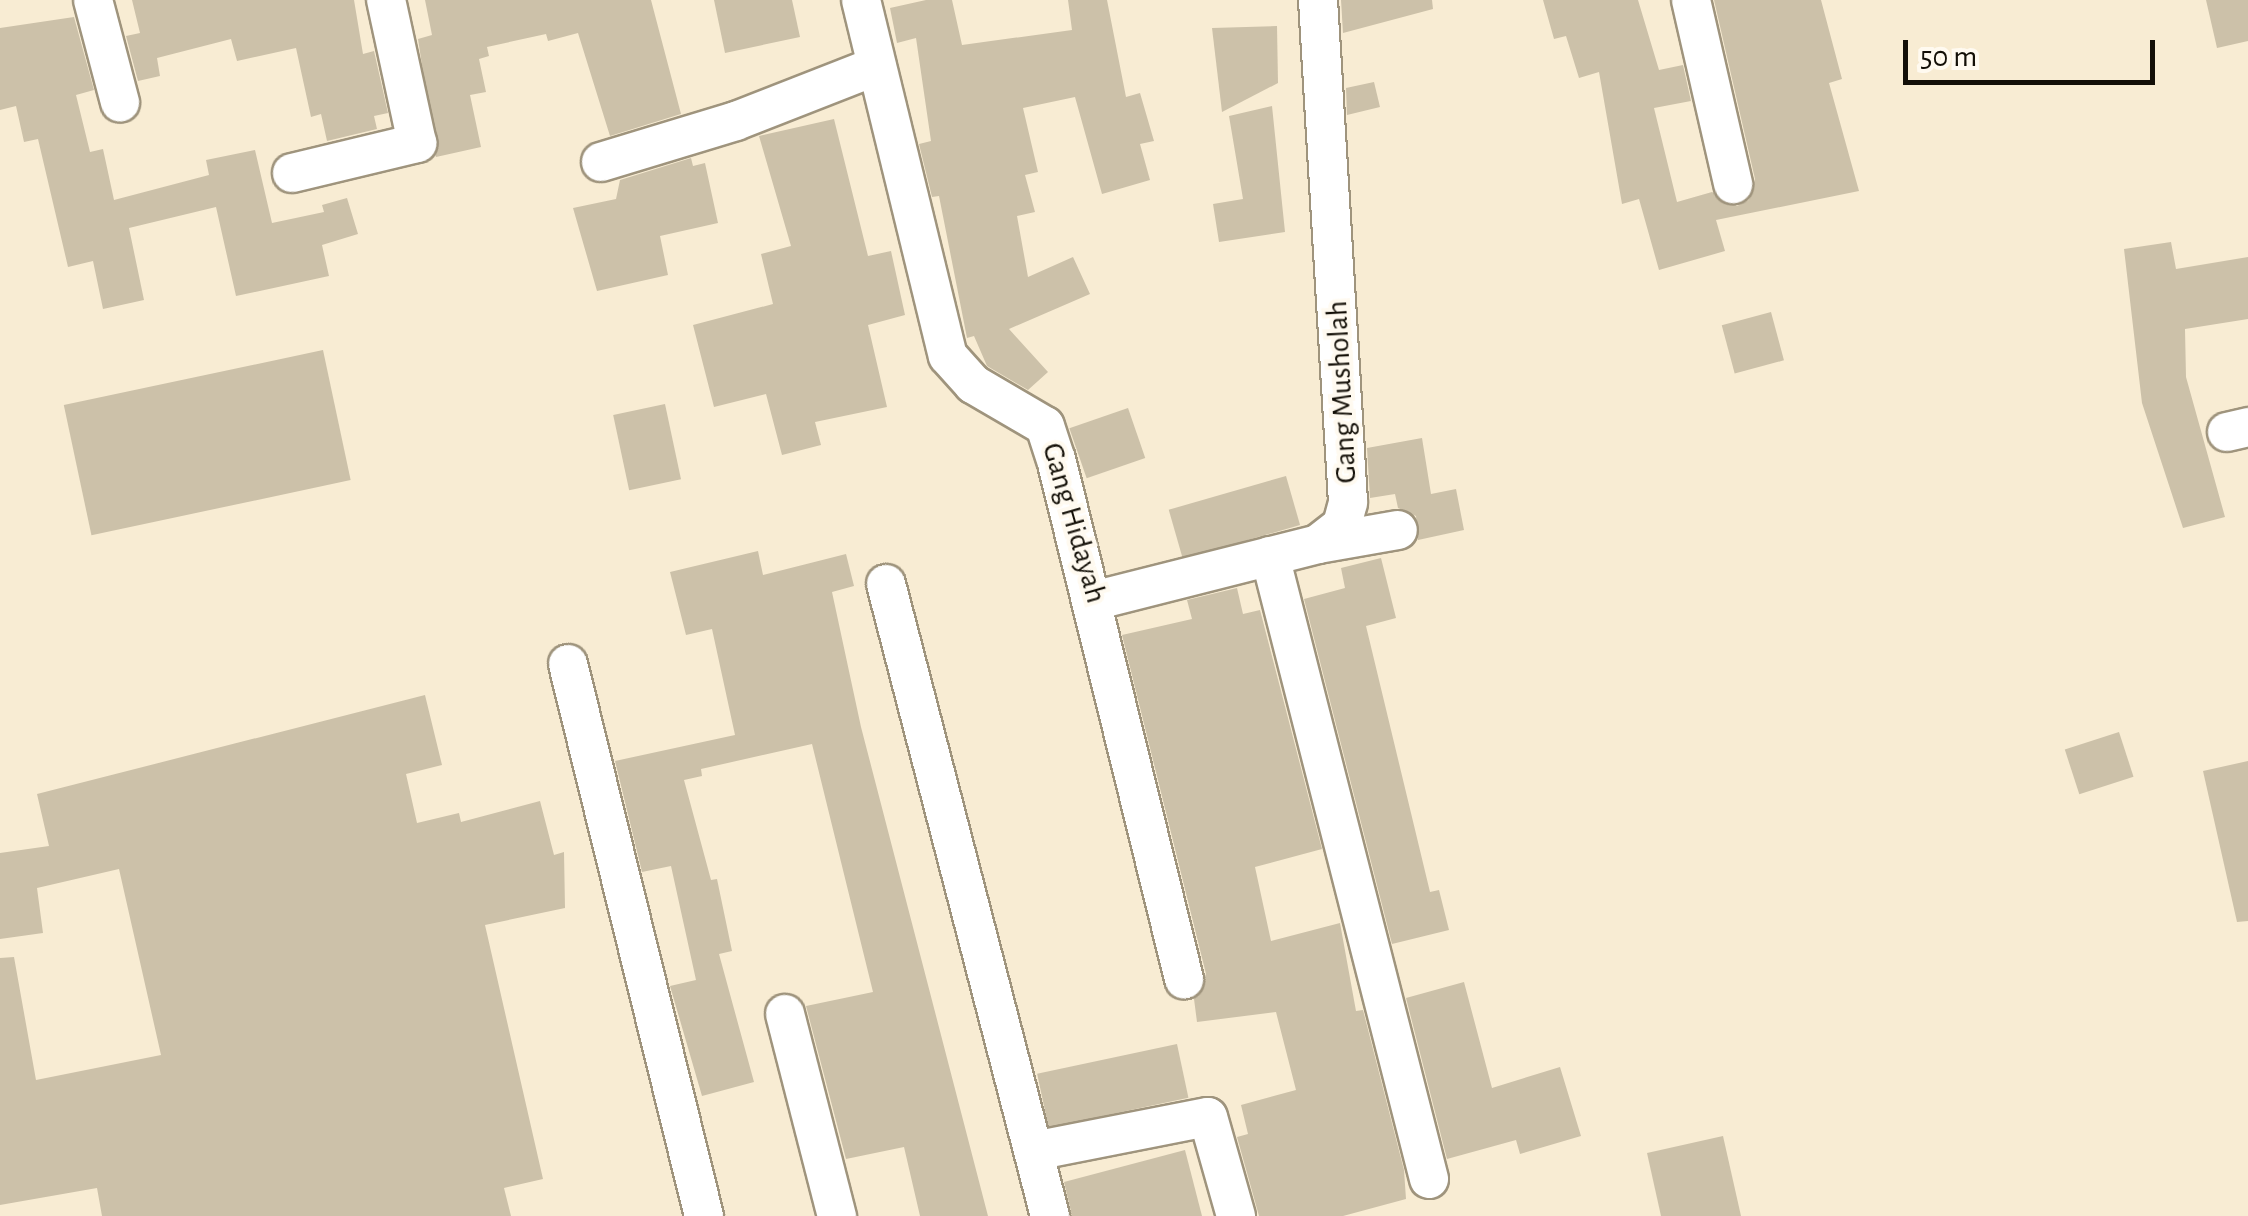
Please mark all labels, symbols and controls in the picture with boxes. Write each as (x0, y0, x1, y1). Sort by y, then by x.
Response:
scale bar (1908, 20, 2160, 82)
text: 50 m (1920, 42, 1977, 72)
street label: Gang Musholah (1319, 300, 1365, 484)
street label: Gang Hidayah (1034, 439, 1114, 607)

